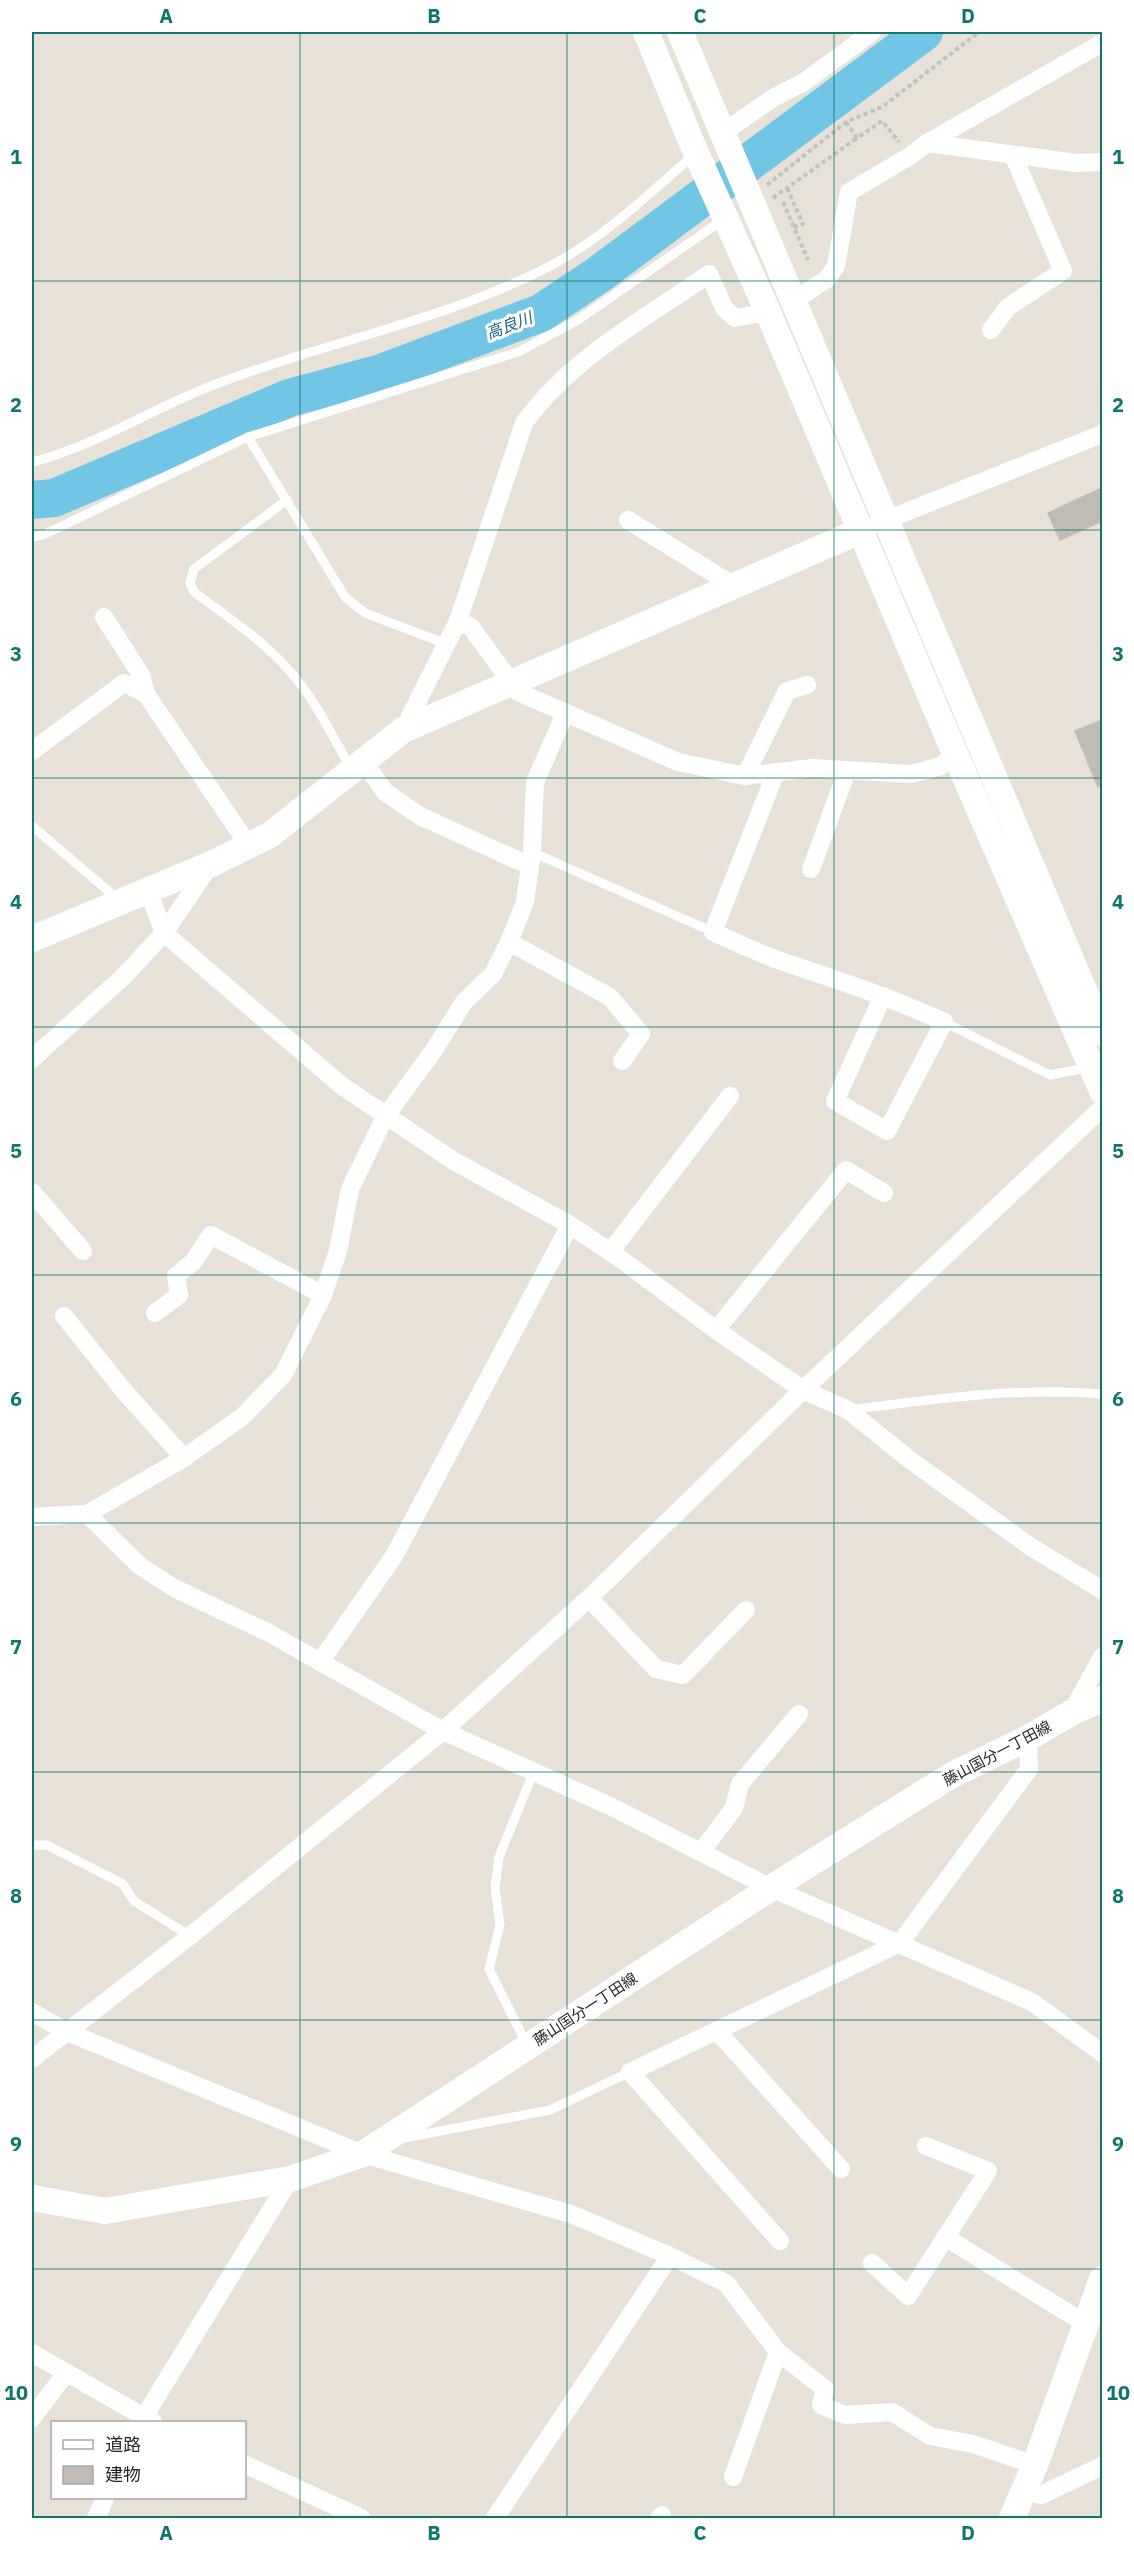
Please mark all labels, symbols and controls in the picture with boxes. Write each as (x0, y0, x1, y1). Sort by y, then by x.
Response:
text: A (159, 2, 173, 29)
text: B (427, 2, 441, 29)
text: C (693, 2, 707, 29)
text: D (961, 2, 975, 29)
text: 1 (10, 143, 22, 170)
text: 1 (1112, 143, 1124, 170)
water label: 高良川 (483, 306, 537, 343)
text: 2 (10, 391, 22, 418)
text: 2 (1112, 391, 1124, 418)
text: 3 (10, 640, 22, 667)
text: 3 (1112, 640, 1124, 667)
text: 4 (10, 888, 22, 915)
text: 4 (1112, 888, 1124, 915)
text: 5 (10, 1137, 22, 1164)
text: 5 (1112, 1137, 1124, 1164)
text: 6 (10, 1385, 22, 1412)
text: 6 (1112, 1385, 1124, 1412)
text: 7 (10, 1633, 22, 1660)
text: 7 (1112, 1633, 1124, 1660)
street label: 藤山国分一丁田線 (940, 1716, 1054, 1790)
text: 8 (10, 1882, 22, 1909)
text: 8 (1112, 1882, 1124, 1909)
street label: 藤山国分一丁田線 (529, 1968, 641, 2050)
text: 9 (10, 2130, 22, 2157)
text: 9 (1112, 2130, 1124, 2157)
text: 10 (4, 2379, 28, 2406)
text: 10 (1106, 2379, 1130, 2406)
legend (51, 2421, 246, 2499)
text: 道路 (105, 2433, 141, 2456)
text: 建物 (105, 2463, 141, 2486)
text: A (159, 2519, 173, 2546)
text: B (427, 2519, 441, 2546)
text: C (693, 2519, 707, 2546)
text: D (961, 2519, 975, 2546)

